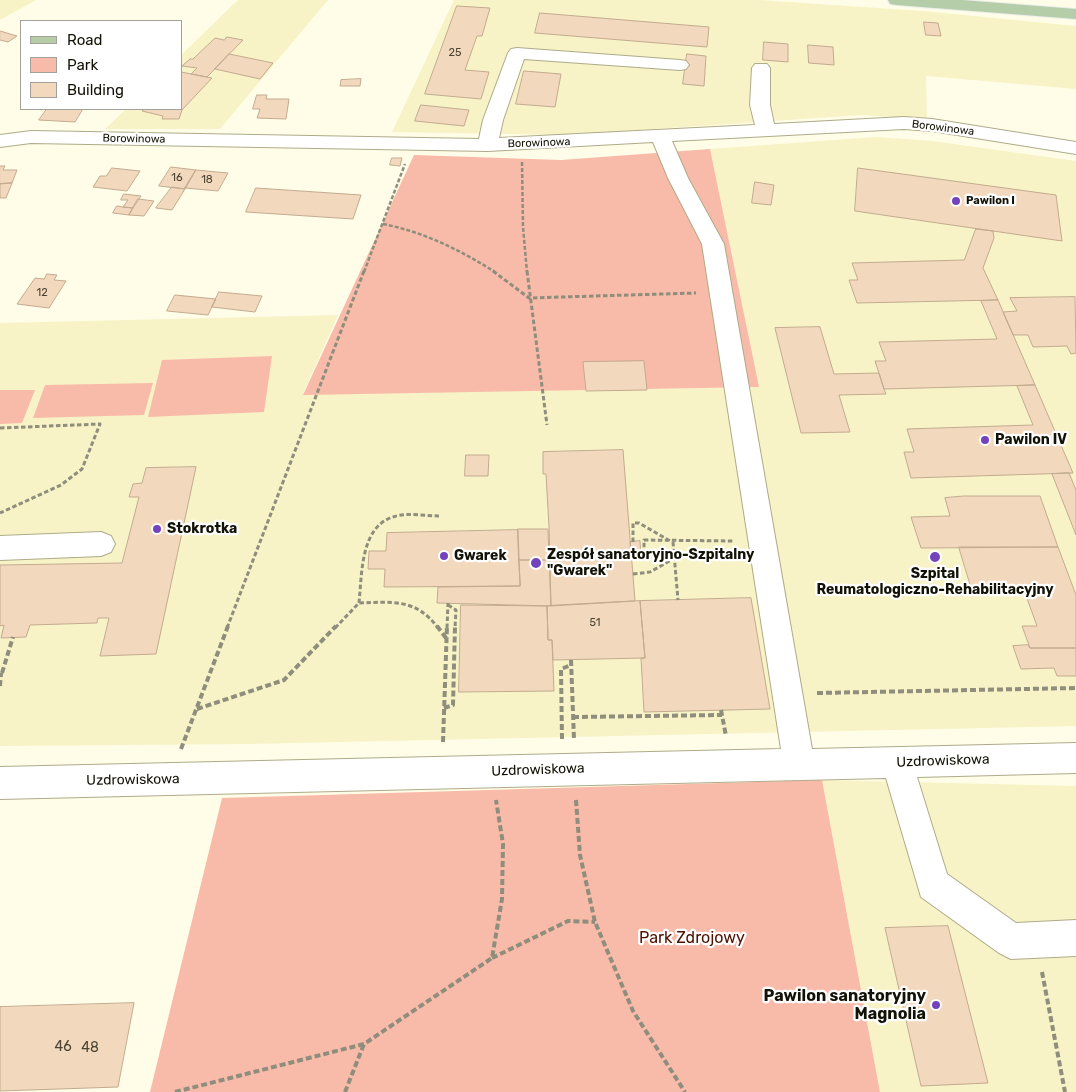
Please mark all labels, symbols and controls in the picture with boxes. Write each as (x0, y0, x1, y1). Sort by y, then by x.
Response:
legend (20, 20, 182, 110)
text: Road (67, 31, 103, 49)
house number: 25 (449, 46, 461, 60)
text: Park (67, 56, 98, 74)
text: Building (67, 81, 124, 99)
street label: Borowinowa (911, 118, 975, 138)
street label: Borowinowa (102, 132, 166, 146)
street label: Borowinowa (507, 135, 571, 151)
house number: 16 (171, 171, 183, 185)
house number: 18 (201, 173, 213, 187)
place label: Pawilon I (966, 194, 1015, 208)
marker: Pawilon I (950, 195, 962, 207)
house number: 12 (36, 286, 48, 300)
place label: Pawilon IV (995, 432, 1067, 448)
marker: Pawilon IV (979, 434, 991, 446)
place label: Stokrotka (167, 521, 237, 537)
marker: Stokrotka (151, 523, 163, 535)
place label: Zespół sanatoryjno-Szpitalny "Gwarek" (547, 547, 754, 580)
place label: Gwarek (454, 548, 507, 564)
marker: Gwarek (438, 550, 450, 562)
marker: Szpital Reumatologiczno-Rehabilitacyjny (928, 550, 942, 564)
marker: Zespół sanatoryjno-Szpitalny "Gwarek" (529, 556, 543, 570)
place label: Szpital Reumatologiczno-Rehabilitacyjny (816, 566, 1054, 598)
house number: 51 (589, 616, 601, 630)
street label: Uzdrowiskowa (896, 751, 990, 771)
street label: Uzdrowiskowa (491, 760, 585, 780)
street label: Uzdrowiskowa (86, 771, 180, 789)
park label: Park Zdrojowy (639, 928, 745, 948)
place label: Pawilon sanatoryjny Magnolia (764, 986, 926, 1024)
marker: Pawilon sanatoryjny Magnolia (930, 999, 942, 1011)
house number: 46 (54, 1039, 72, 1055)
house number: 48 (81, 1040, 99, 1056)

